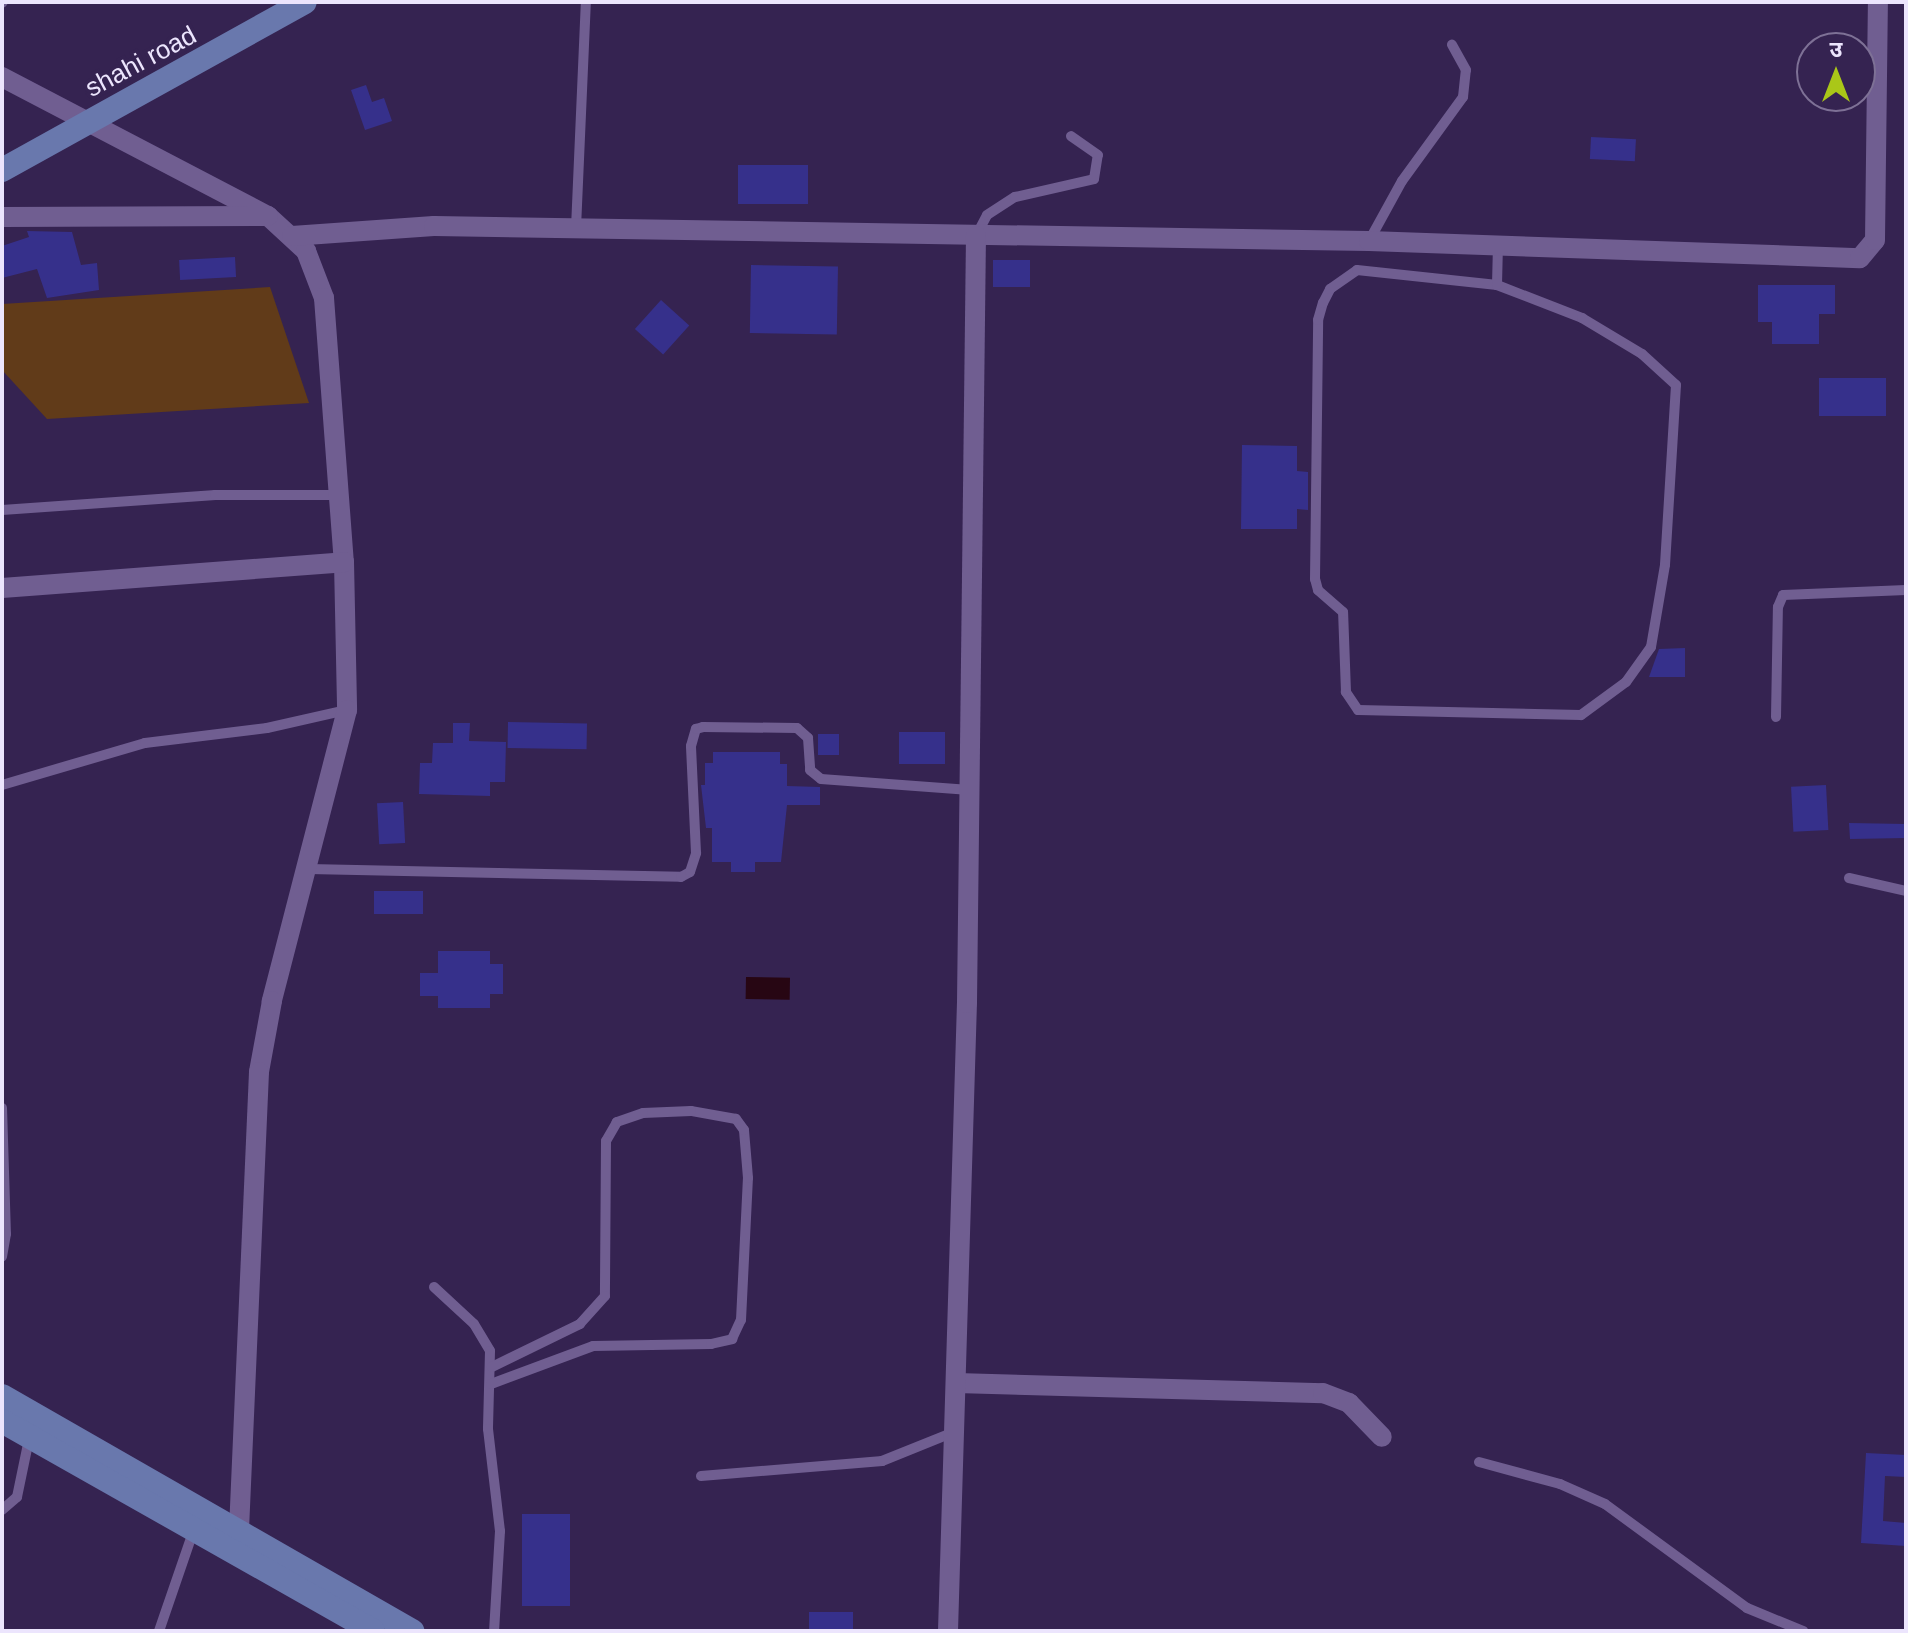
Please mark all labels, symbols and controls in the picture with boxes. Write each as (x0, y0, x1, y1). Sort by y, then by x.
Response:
street label: shahi road (80, 20, 202, 104)
north arrow (1796, 32, 1876, 112)
text: उ (1830, 37, 1842, 62)

